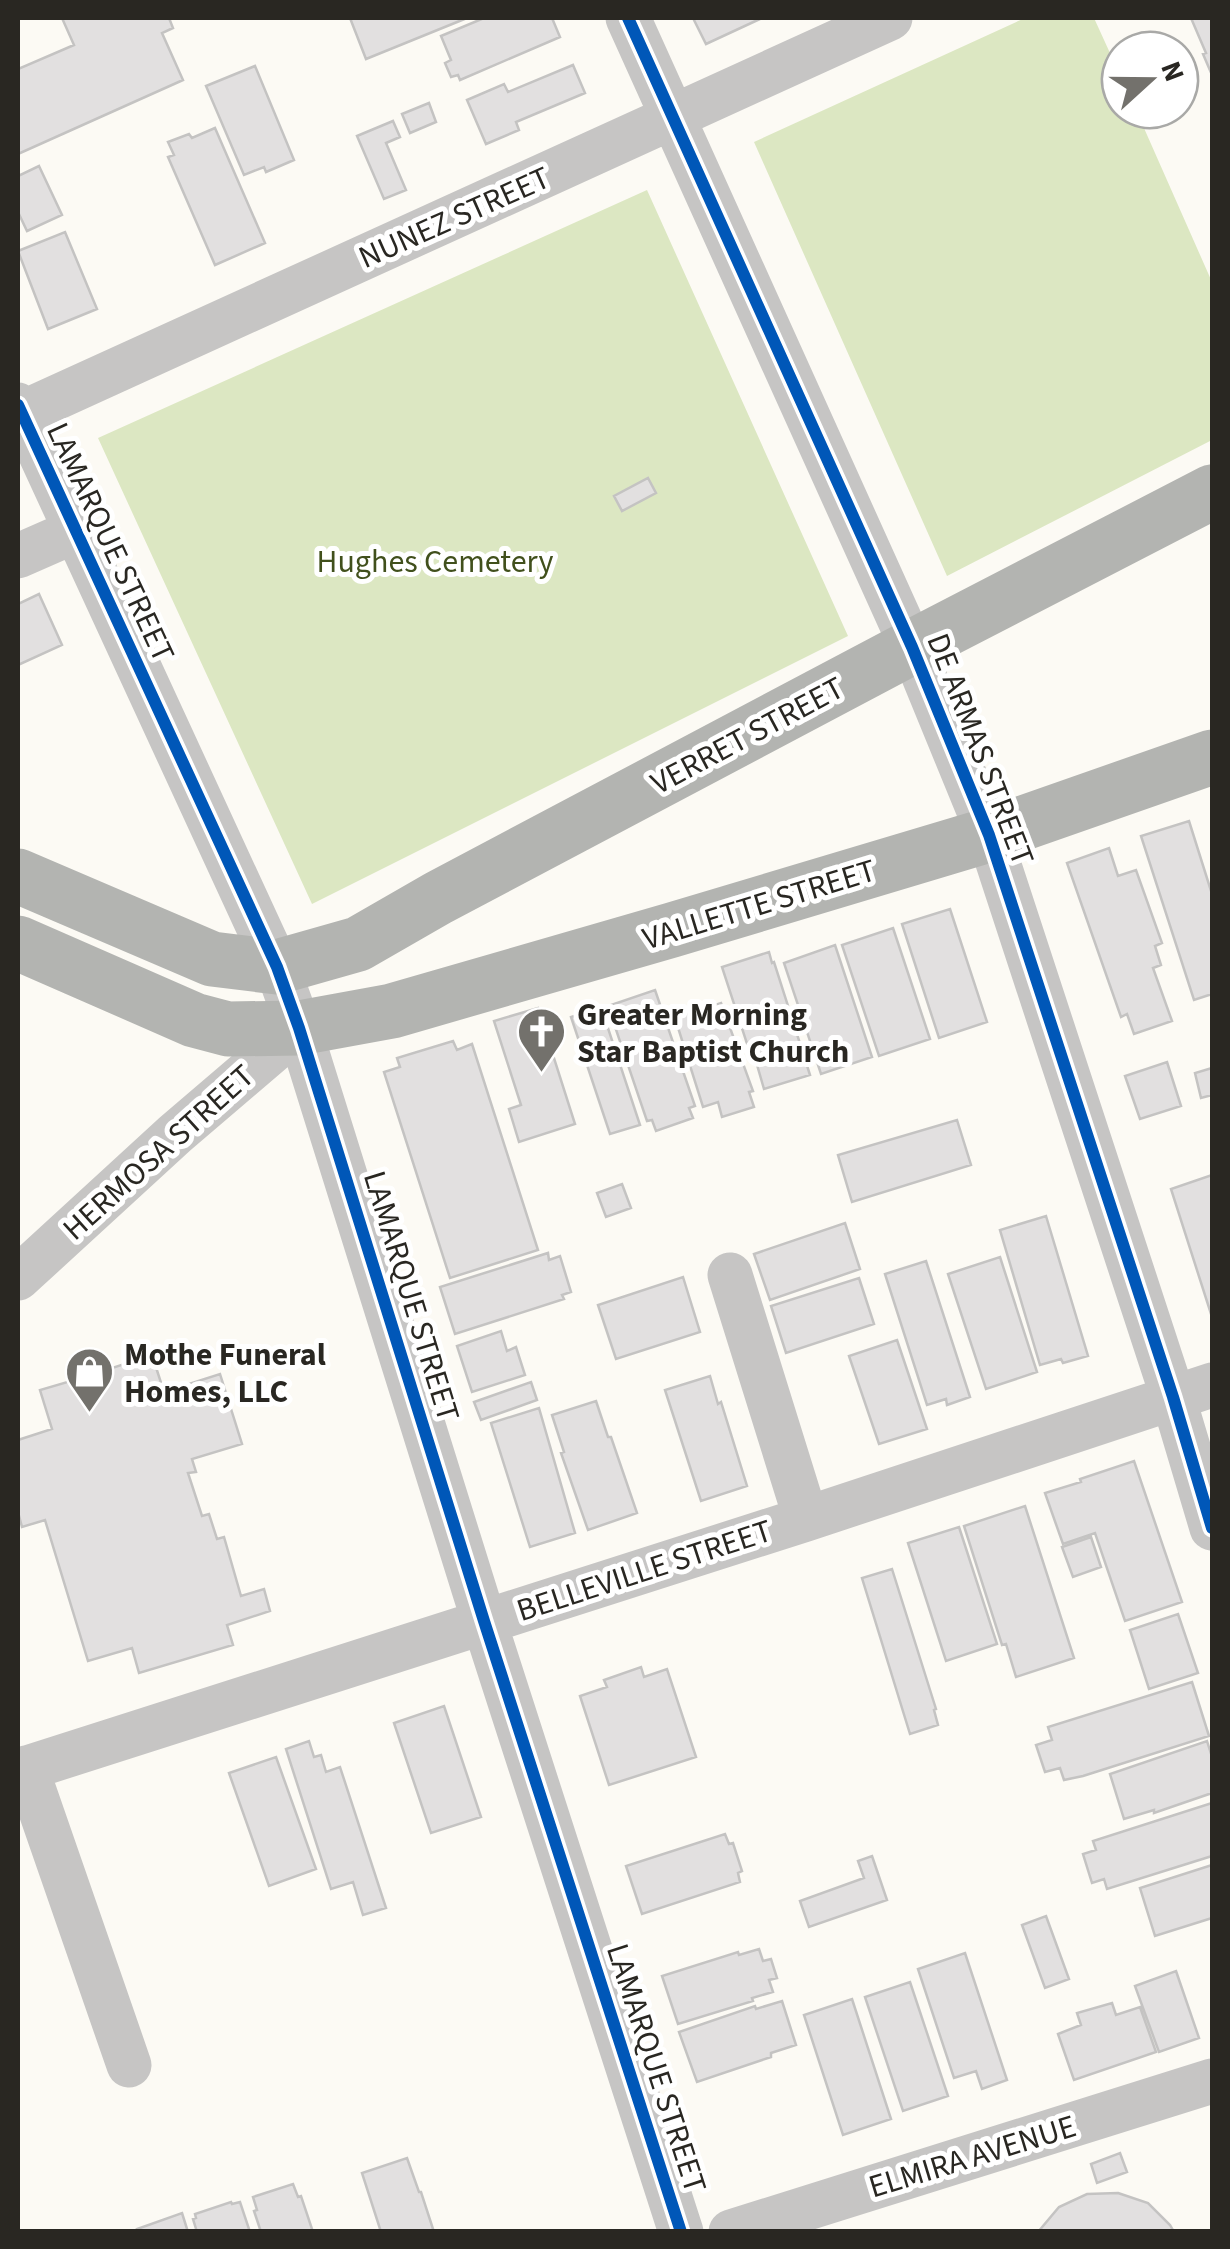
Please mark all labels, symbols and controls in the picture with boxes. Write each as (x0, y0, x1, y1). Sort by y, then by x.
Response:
north arrow (1100, 30, 1200, 130)
text: N (1150, 56, 1194, 87)
street label: NUNEZ STREET (351, 155, 558, 281)
street label: LAMARQUE STREET (34, 415, 186, 670)
park label: Hughes Cemetery (317, 539, 553, 585)
street label: DE ARMAS STREET (915, 627, 1046, 872)
street label: VERRET STREET (643, 666, 852, 806)
street label: VALLETTE STREET (637, 848, 882, 962)
place label: Greater Morning Star Baptist Church (577, 992, 849, 1075)
church icon: Greater Morning Star Baptist Church (516, 1006, 568, 1074)
street label: HERMOSA STREET (53, 1054, 265, 1251)
street label: LAMARQUE STREET (351, 1165, 471, 1427)
place label: Mothe Funeral Homes, LLC (124, 1332, 326, 1415)
shop icon: Mothe Funeral Homes, LLC (63, 1346, 115, 1414)
street label: BELLEVILLE STREET (511, 1508, 778, 1634)
street label: LAMARQUE STREET (594, 1938, 718, 2199)
street label: ELMIRA AVENUE (863, 2104, 1082, 2210)

